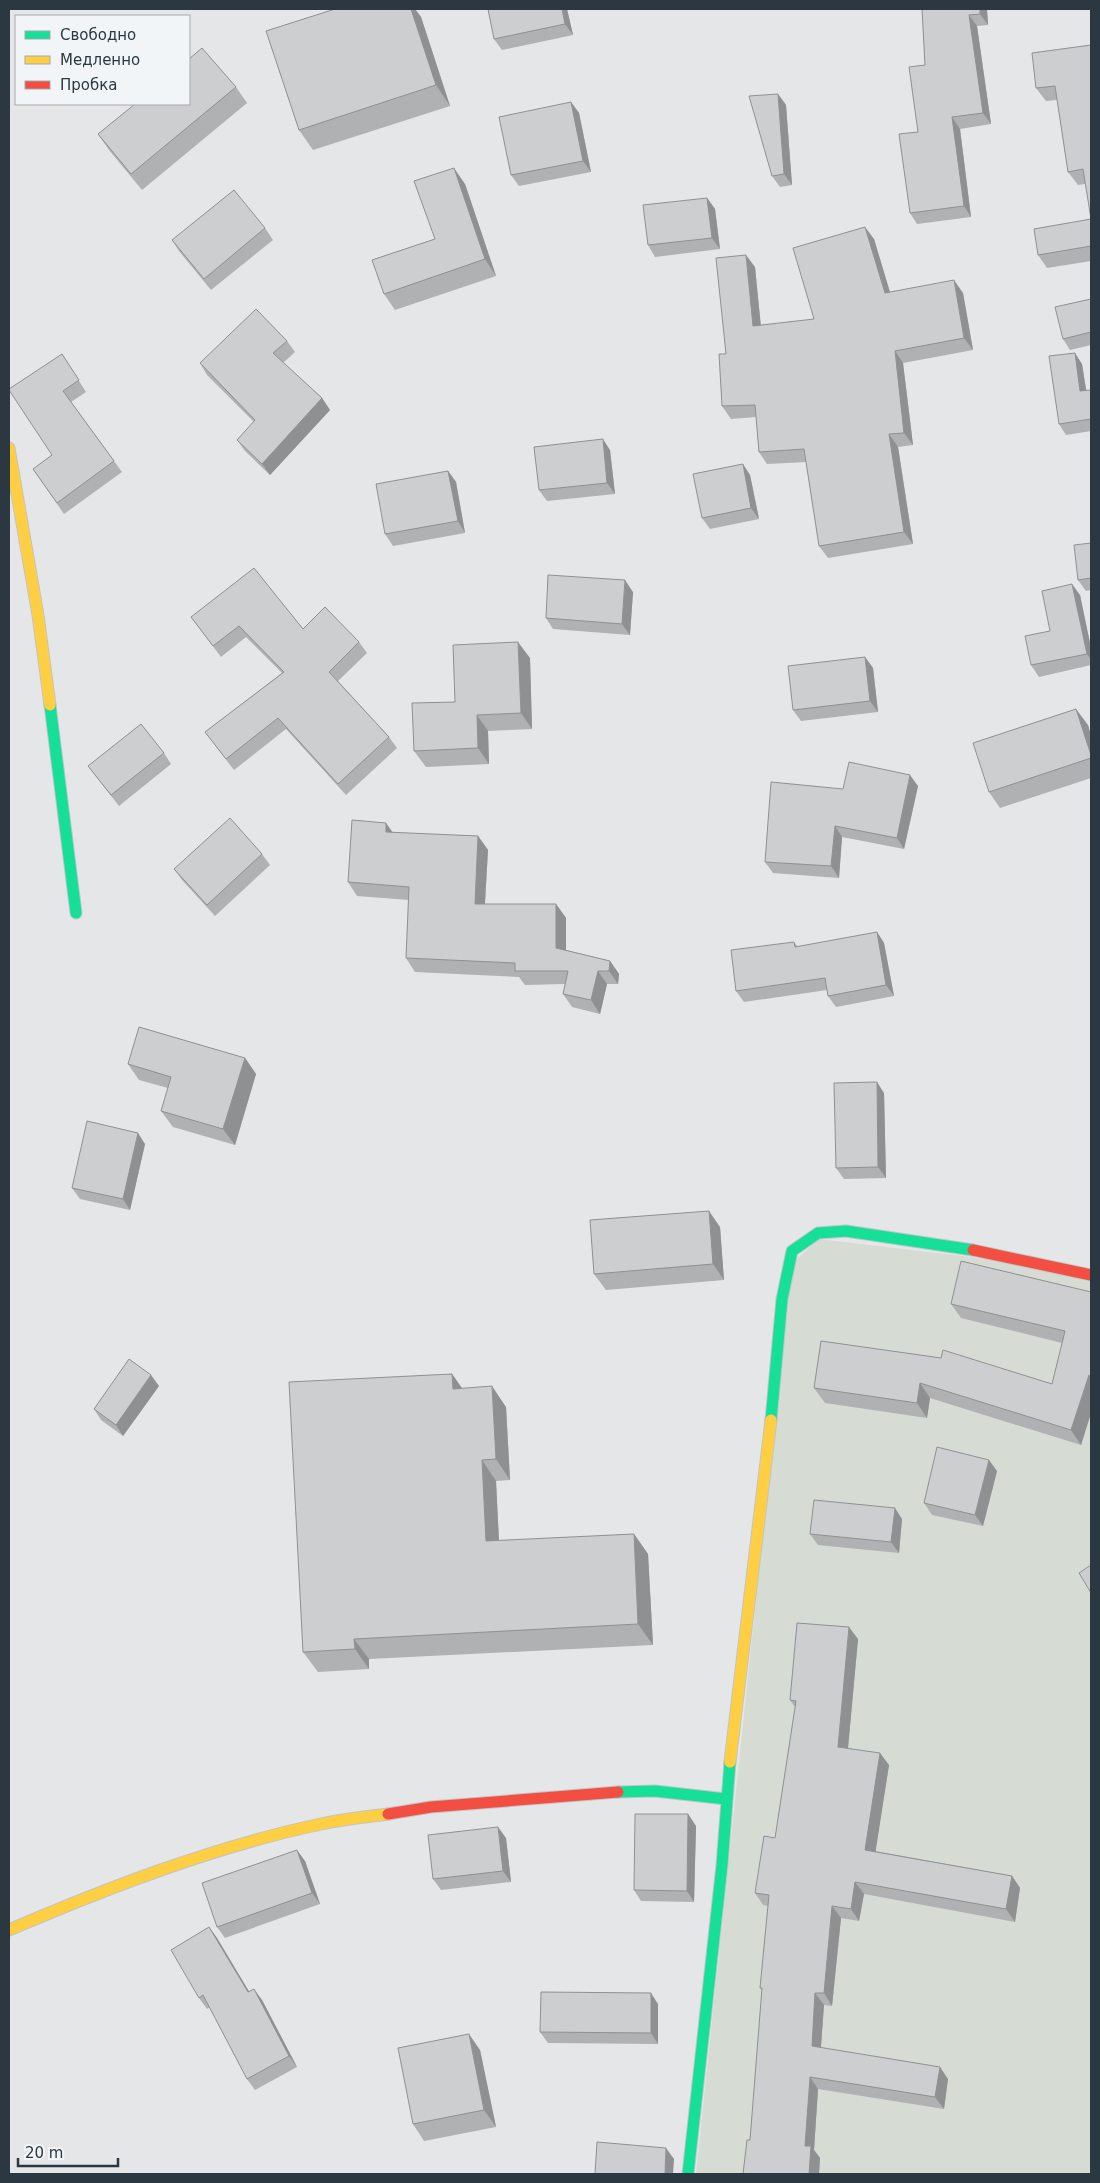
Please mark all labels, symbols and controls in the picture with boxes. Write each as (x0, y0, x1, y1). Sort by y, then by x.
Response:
legend (15, 15, 190, 105)
text: Свободно (60, 26, 136, 44)
text: Медленно (60, 51, 140, 69)
text: Пробка (60, 76, 117, 94)
scale bar (18, 2136, 118, 2168)
text: 20 m (25, 2144, 63, 2162)

